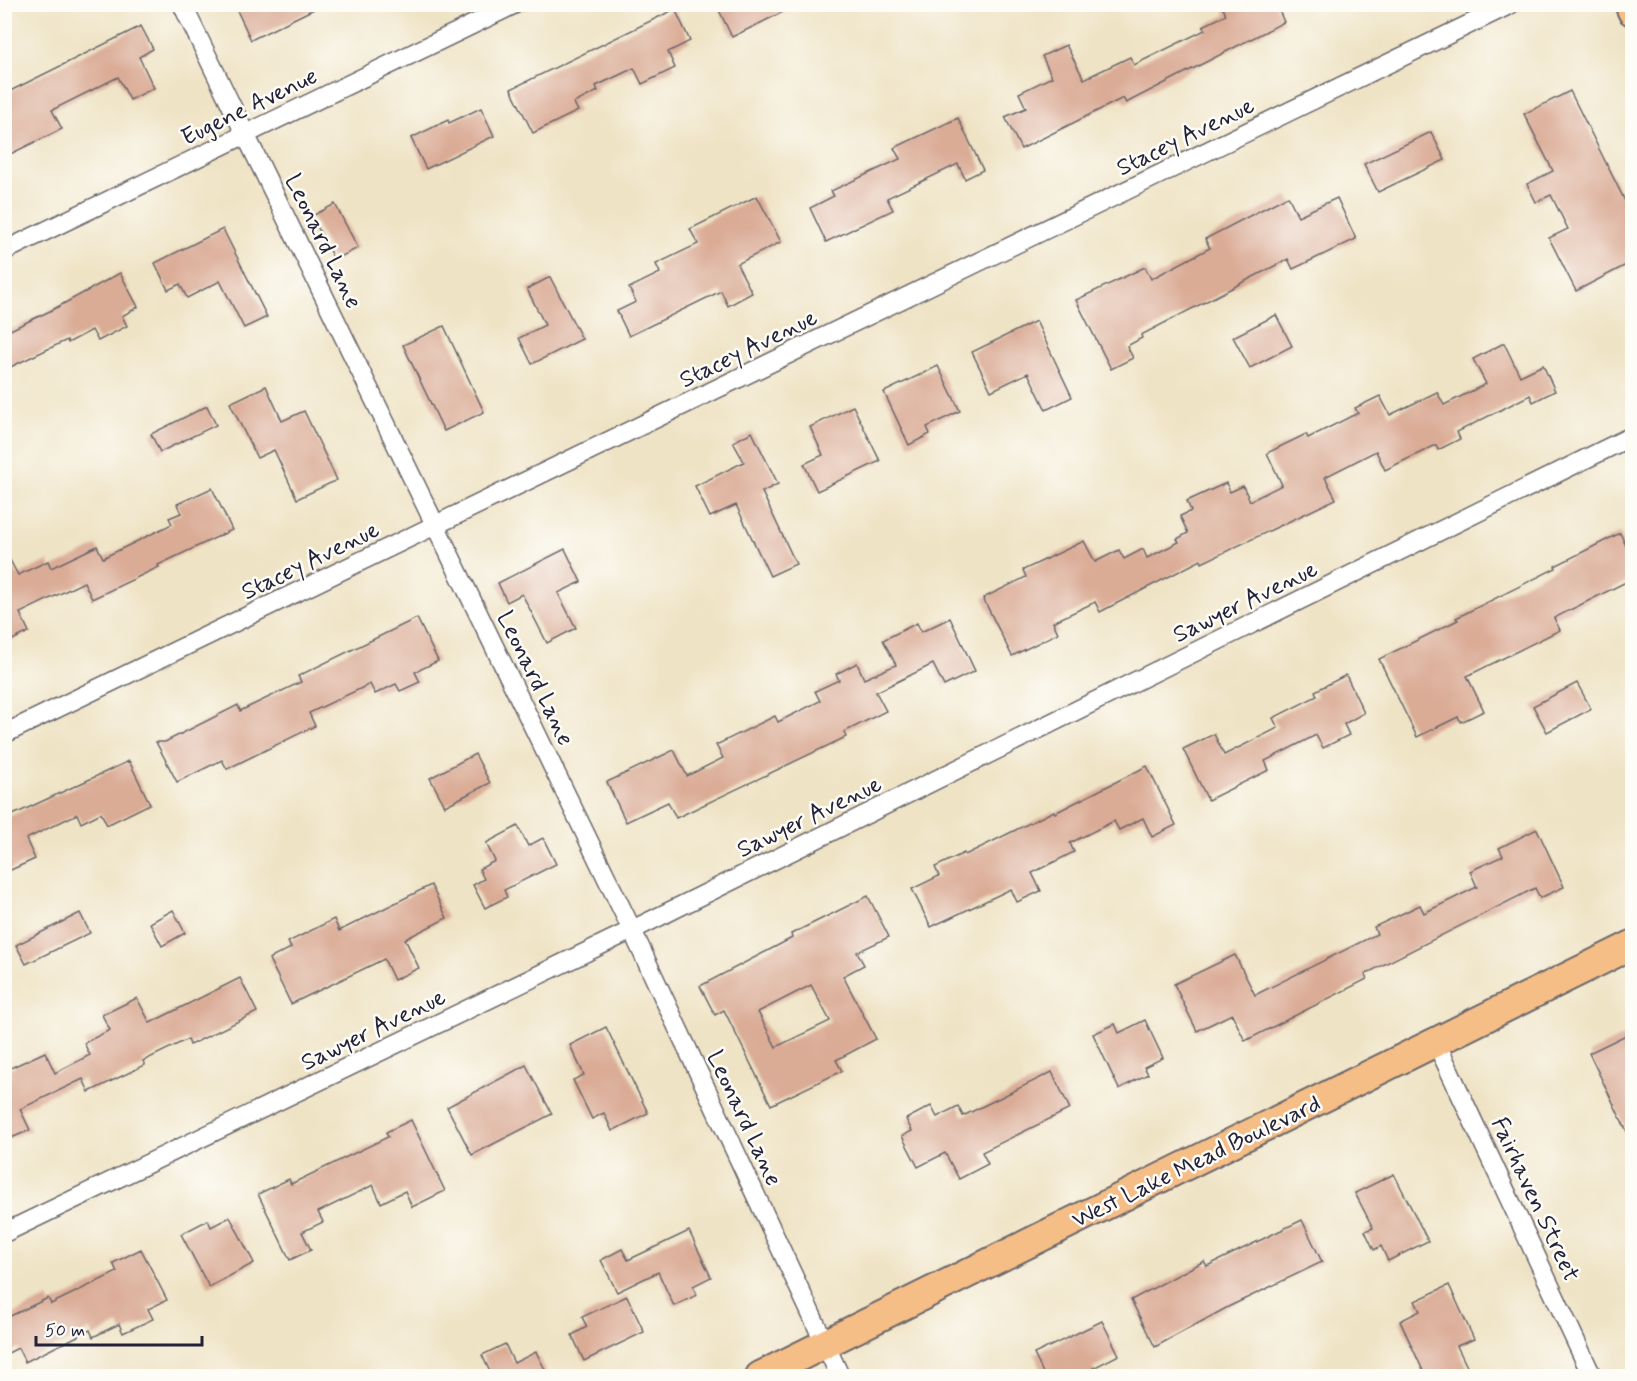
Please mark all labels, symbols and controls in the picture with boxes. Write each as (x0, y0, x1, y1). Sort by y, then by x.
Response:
street label: Eugene Avenue (176, 61, 323, 154)
street label: Stacey Avenue (1112, 91, 1260, 184)
street label: Leonard Lane (277, 169, 369, 314)
street label: Stacey Avenue (675, 303, 823, 396)
street label: Stacey Avenue (237, 515, 385, 608)
street label: Sawyer Avenue (1168, 554, 1323, 651)
street label: Leonard Lane (489, 606, 581, 751)
street label: Sawyer Avenue (732, 769, 887, 866)
street label: Sawyer Avenue (296, 982, 451, 1079)
street label: Leonard Lane (699, 1046, 789, 1191)
street label: West Lake Mead Boulevard (1067, 1089, 1326, 1236)
street label: Fairhaven Street (1483, 1113, 1586, 1287)
scale bar (36, 1309, 202, 1347)
text: 50 m (45, 1319, 85, 1343)

